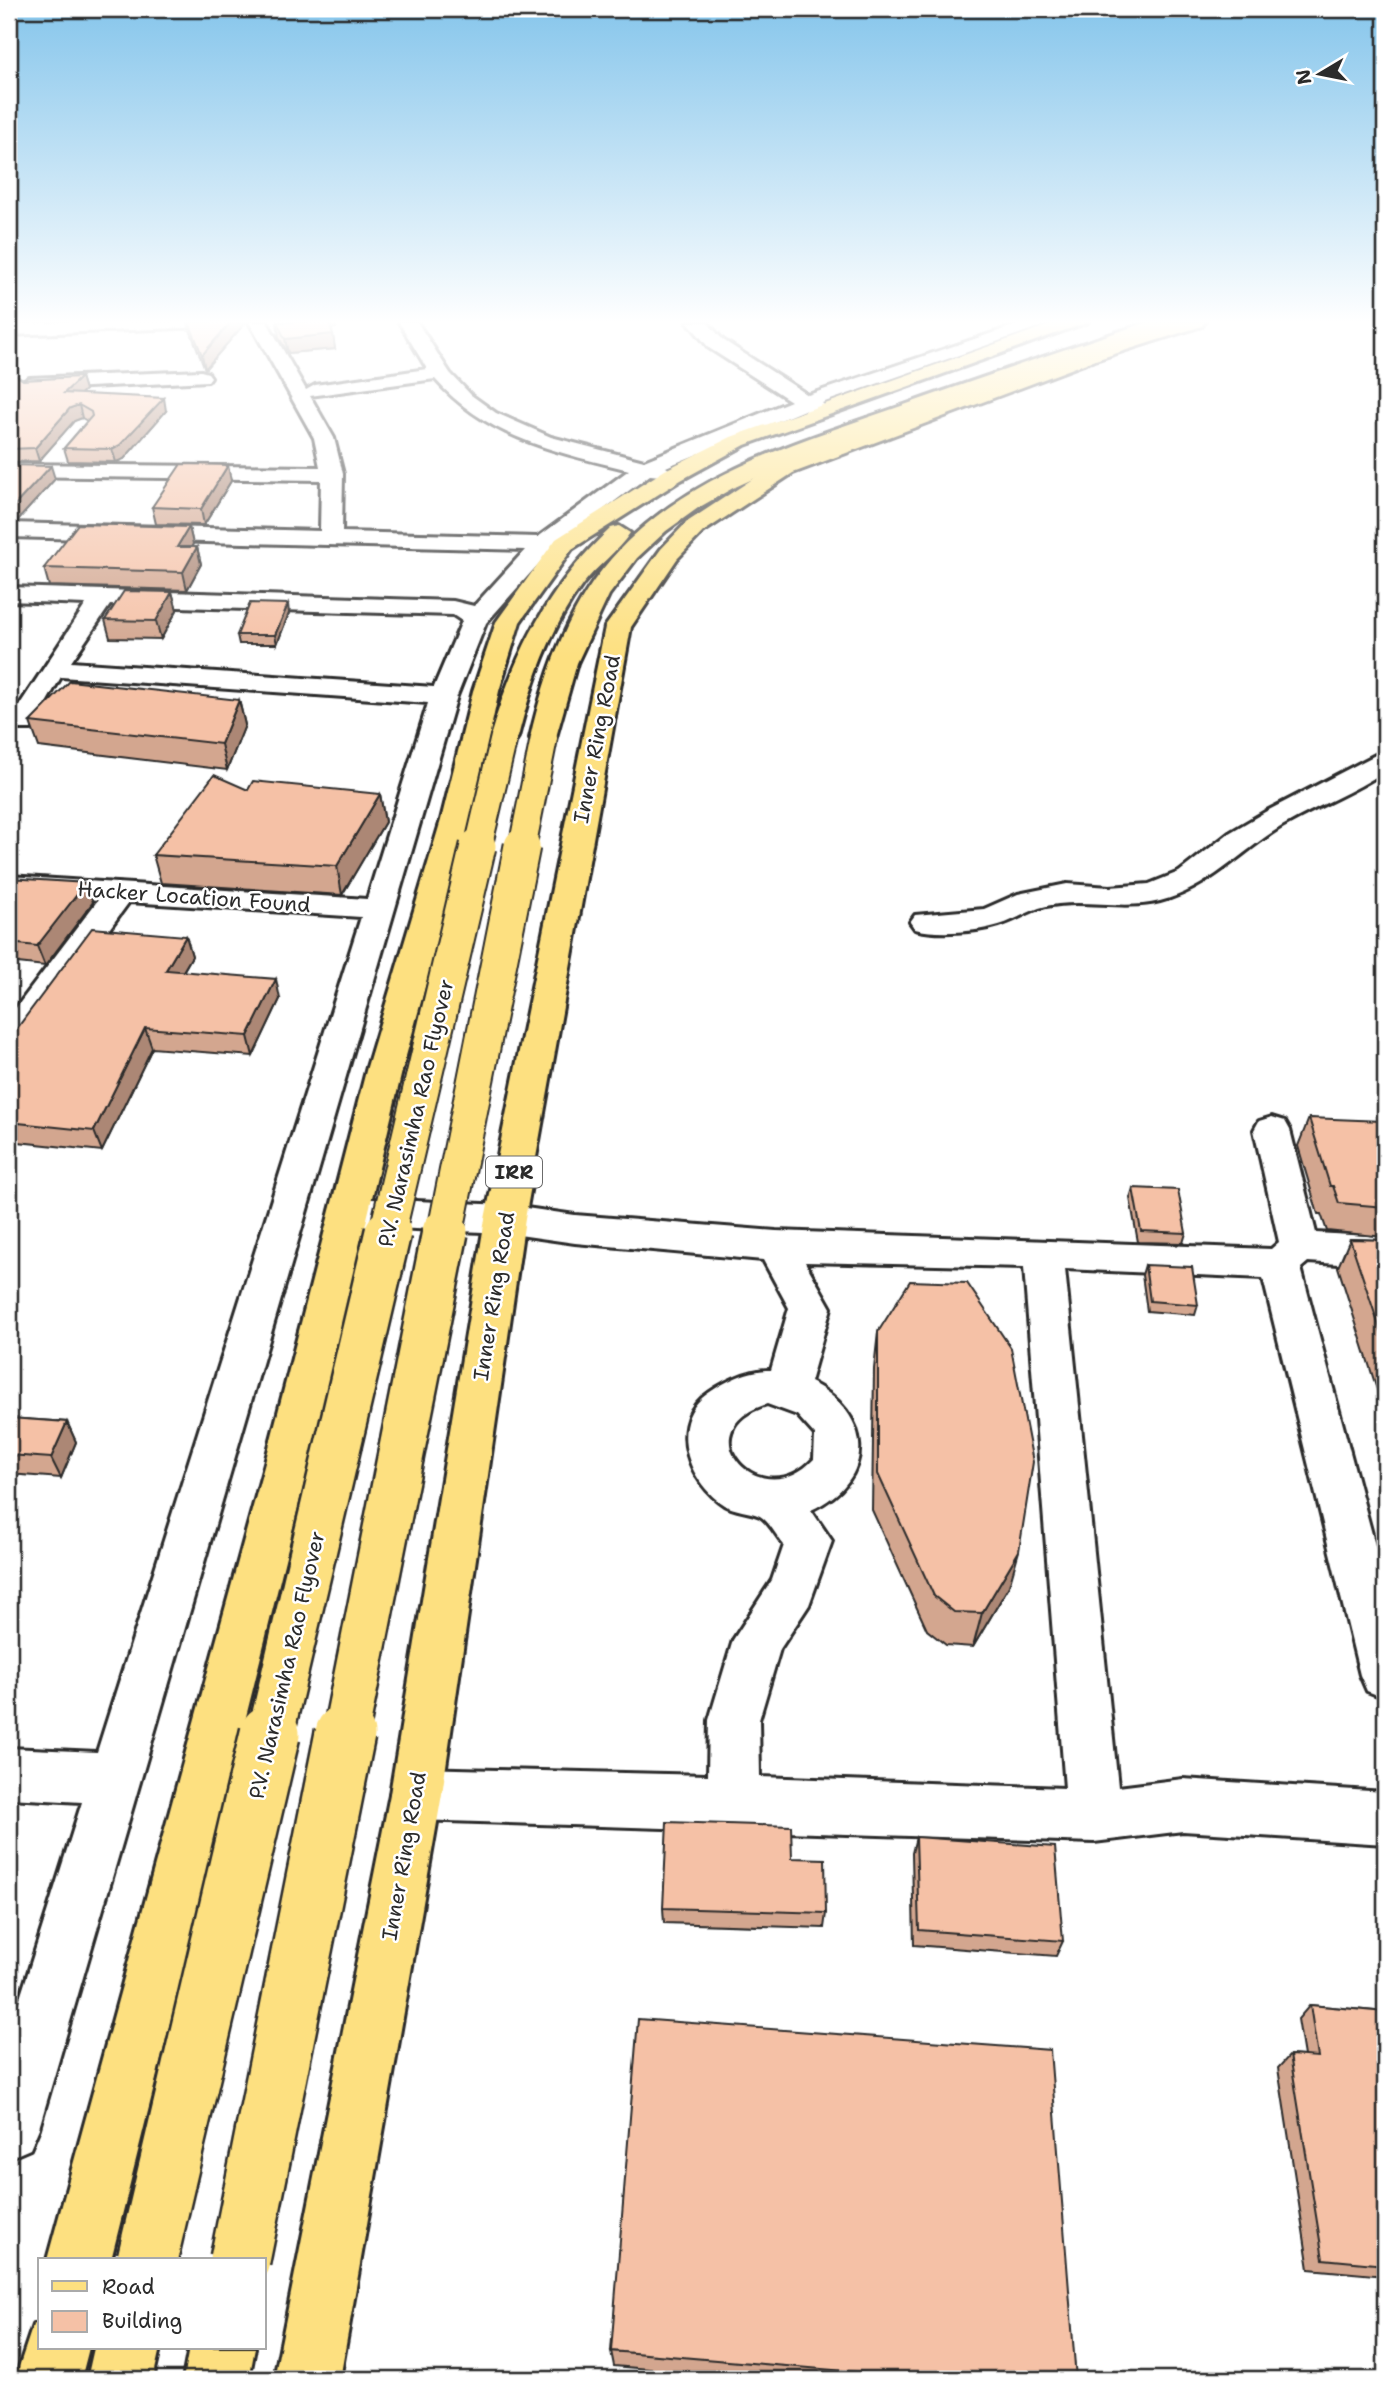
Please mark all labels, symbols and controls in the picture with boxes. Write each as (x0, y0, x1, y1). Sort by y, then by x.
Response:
north arrow (1286, 38, 1356, 108)
text: N (1290, 67, 1317, 86)
street label: Inner Ring Road (567, 653, 627, 825)
street label: Hacker Location Found (76, 875, 312, 919)
street label: P.V. Narasimha Rao Flyover (372, 976, 460, 1250)
road number: IRR (486, 1156, 542, 1188)
street label: Inner Ring Road (467, 1209, 521, 1383)
street label: P.V. Narasimha Rao Flyover (243, 1528, 331, 1802)
street label: Inner Ring Road (375, 1769, 433, 1943)
legend (38, 2258, 266, 2350)
text: Road (102, 2273, 155, 2301)
text: Building (102, 2307, 182, 2335)

